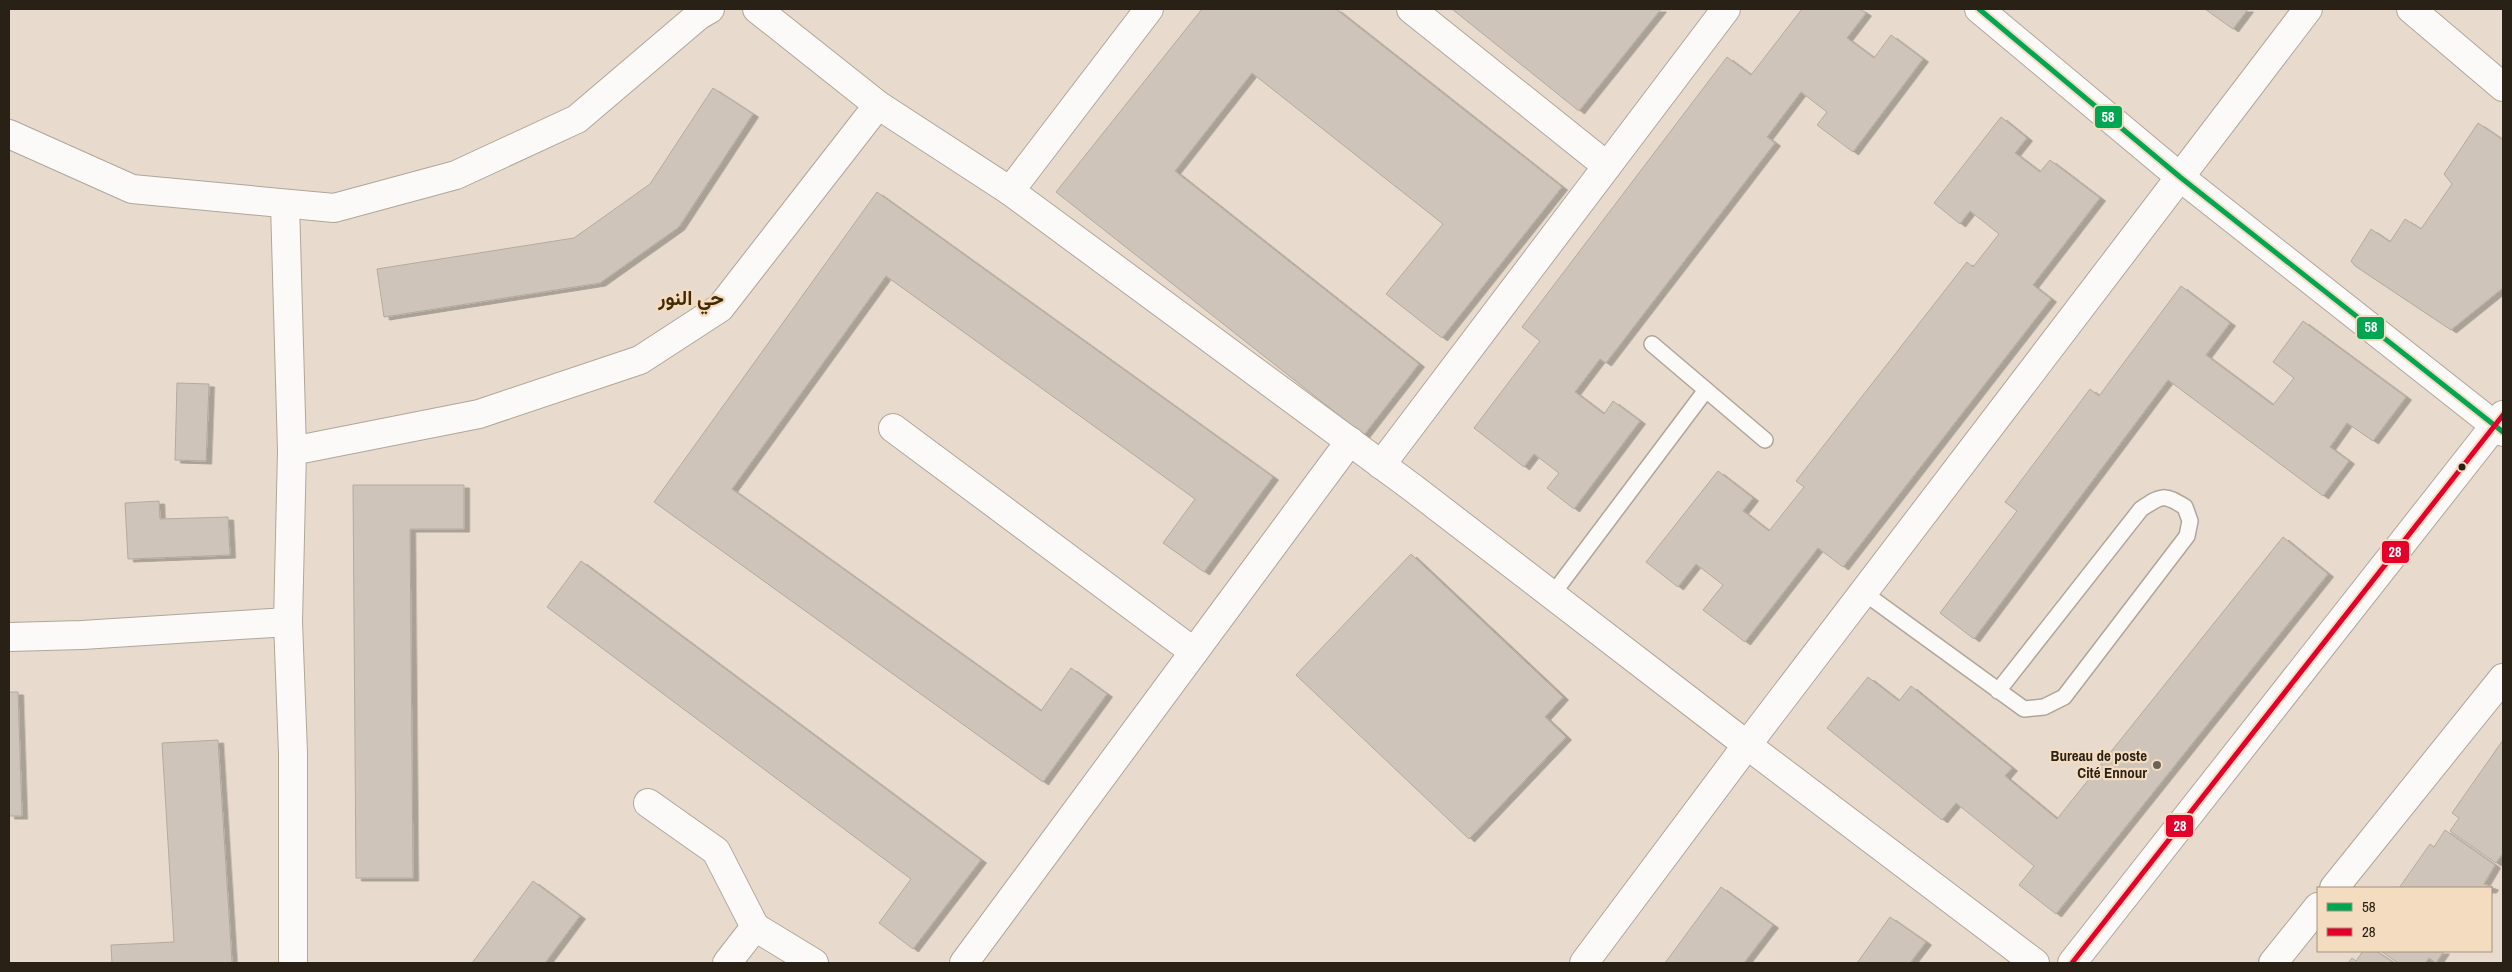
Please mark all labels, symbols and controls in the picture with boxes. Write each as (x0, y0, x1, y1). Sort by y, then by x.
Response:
line badge: 58 (2094, 105, 2123, 129)
text: 58 (2102, 108, 2114, 126)
district label: حي النور (657, 284, 724, 315)
line badge: 58 (2356, 316, 2385, 340)
text: 58 (2365, 318, 2377, 336)
unlabelled marker (2457, 462, 2467, 472)
line badge: 28 (2381, 540, 2410, 564)
text: 28 (2389, 543, 2401, 561)
place label: Bureau de poste Cité Ennour (2051, 745, 2147, 783)
marker: Bureau de poste Cité Ennour (2151, 759, 2163, 771)
line badge: 28 (2165, 814, 2194, 838)
text: 28 (2174, 817, 2186, 835)
legend (2317, 887, 2492, 952)
text: 58 (2362, 896, 2376, 917)
text: 28 (2362, 921, 2376, 942)

